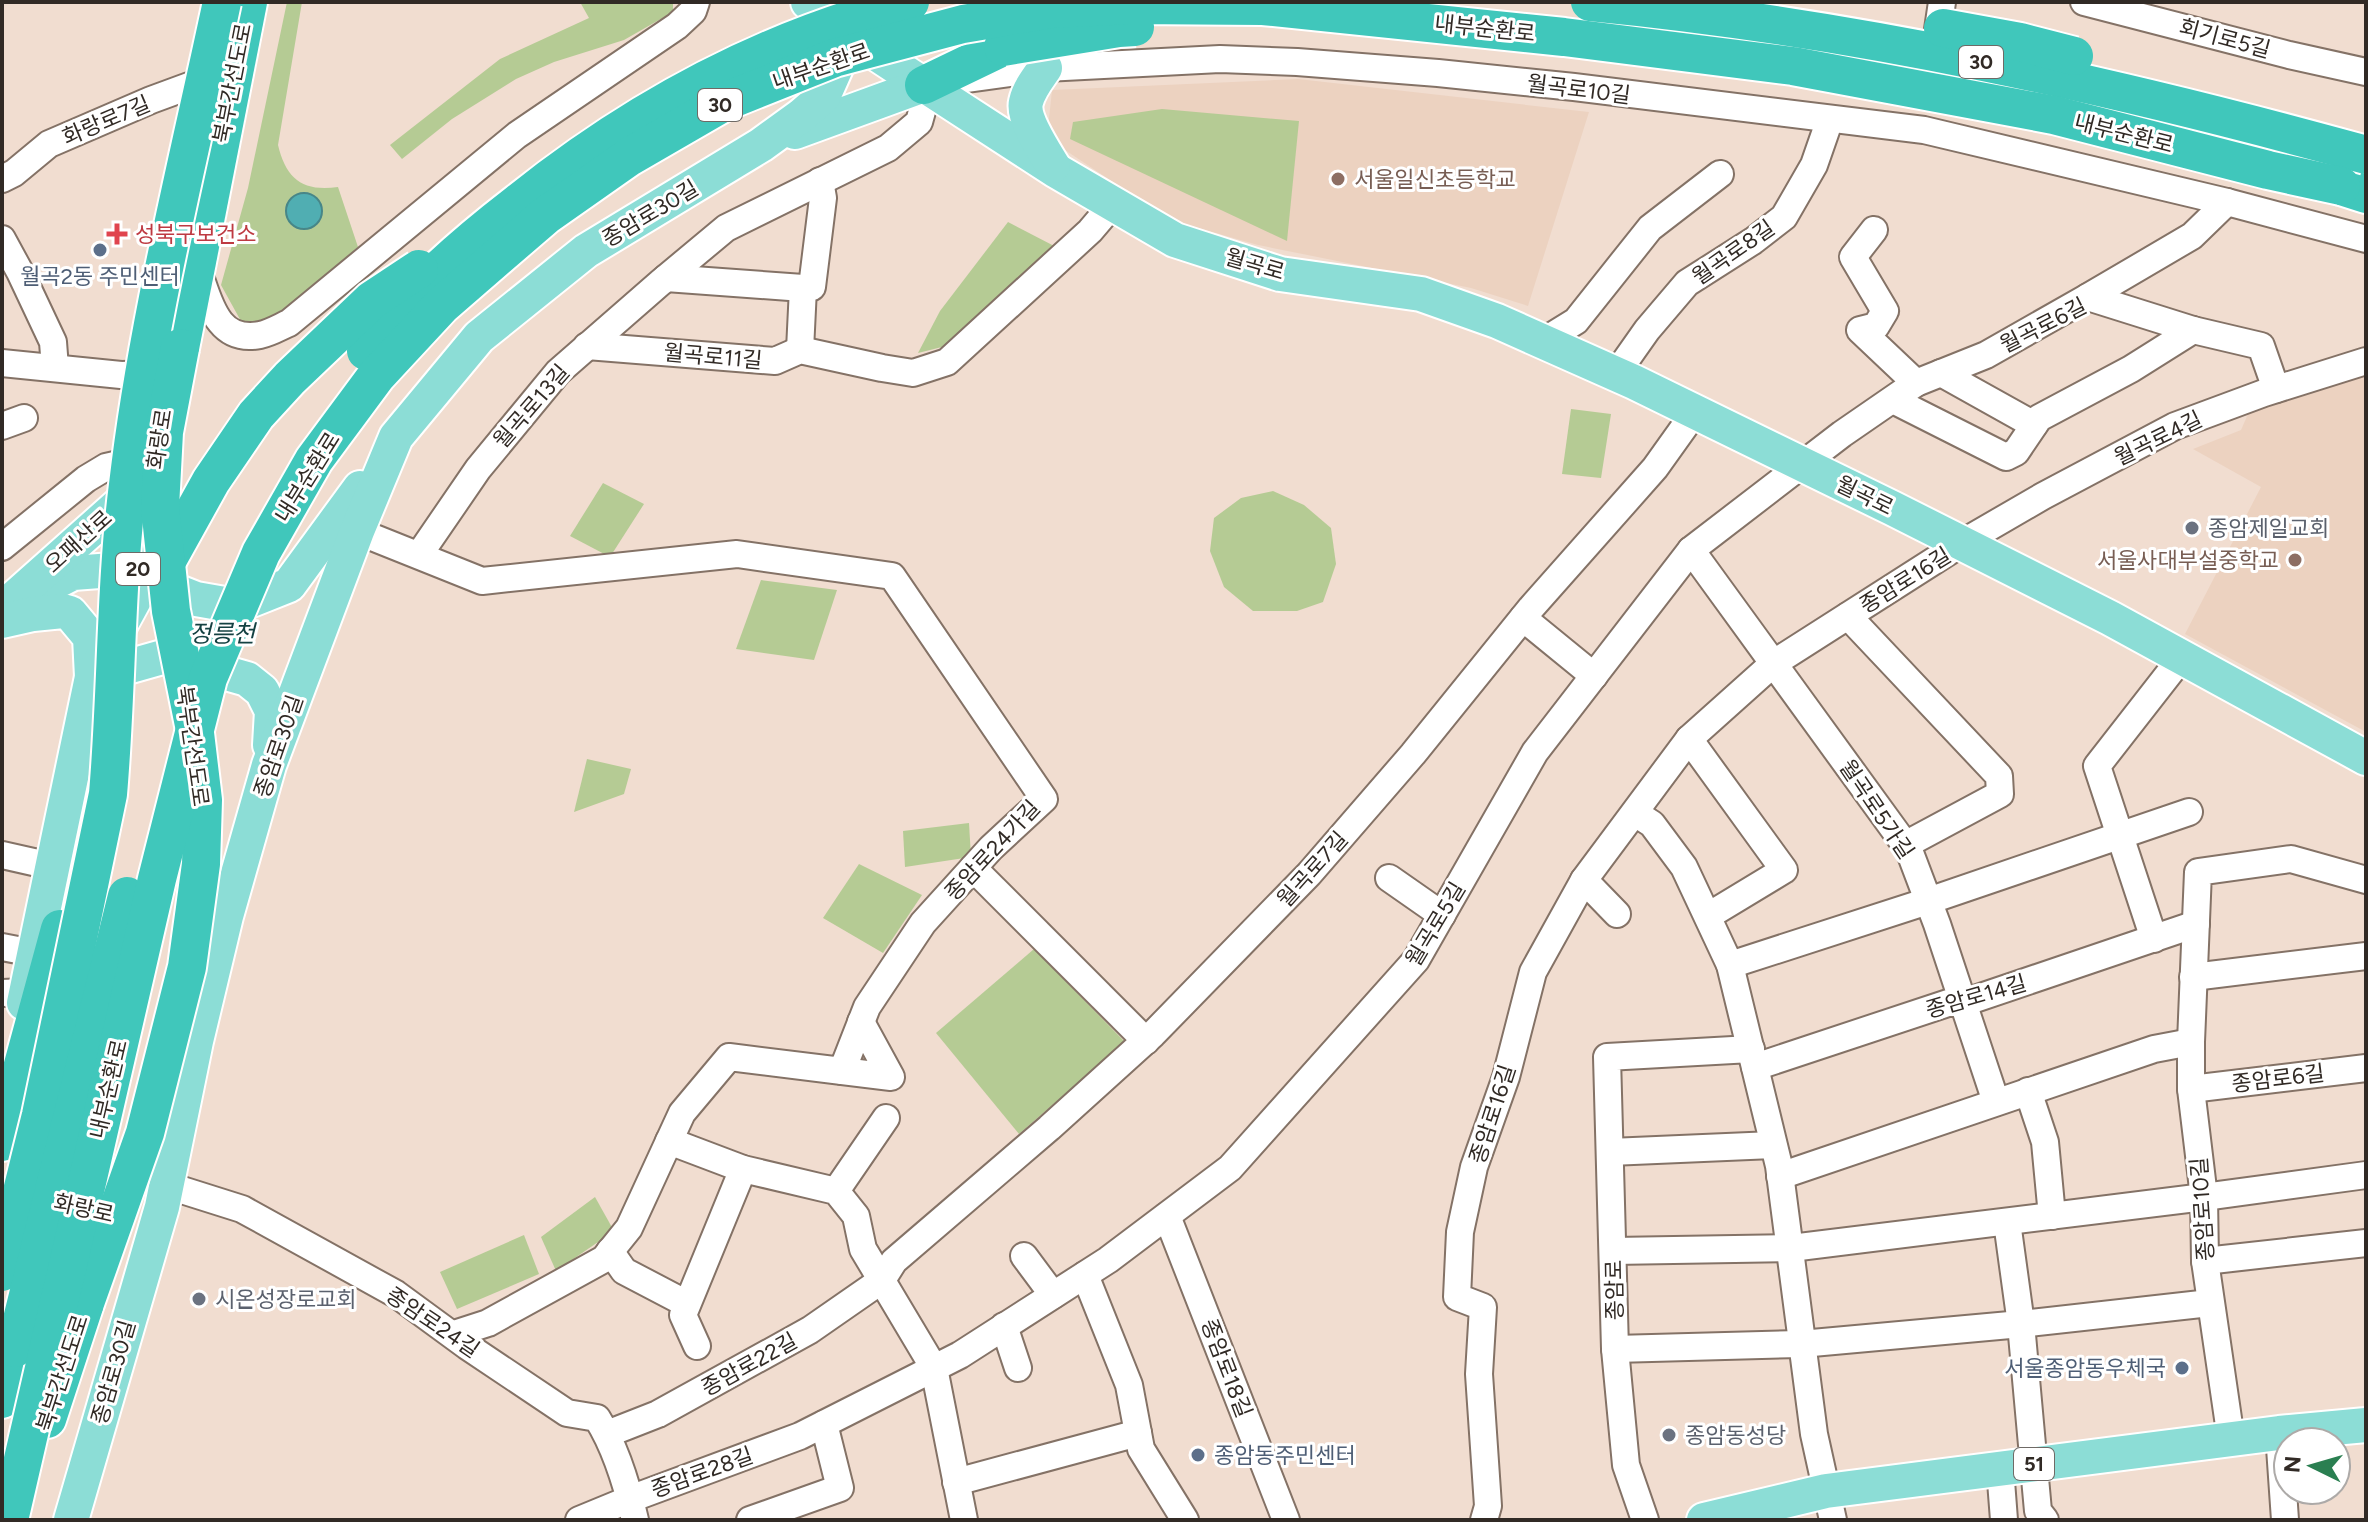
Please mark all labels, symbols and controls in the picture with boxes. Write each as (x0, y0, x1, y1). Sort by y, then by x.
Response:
street label: 내부순환로 (1433, 10, 1537, 47)
street label: 회기로5길 (2176, 13, 2274, 64)
street label: 북부간선도로 (208, 21, 257, 145)
street label: 내부순환로 (769, 37, 873, 96)
road number: 30 (1959, 46, 2003, 78)
street label: 월곡로10길 (1526, 70, 1632, 109)
road number: 30 (698, 89, 742, 121)
street label: 화랑로7길 (58, 90, 154, 151)
street label: 내부순환로 (2072, 108, 2176, 159)
place label: 서울일신초등학교 (1354, 166, 1516, 193)
marker: 서울일신초등학교 (1329, 170, 1347, 188)
street label: 종암로30길 (597, 174, 703, 253)
street label: 월곡로8길 (1687, 214, 1780, 291)
place label: 성북구보건소 (135, 221, 256, 248)
marker: 성북구보건소 (106, 223, 128, 245)
marker: 월곡2동 주민센터 (91, 241, 109, 259)
street label: 월곡로 (1222, 243, 1288, 286)
place label: 월곡2동 주민센터 (20, 263, 180, 290)
street label: 월곡로6길 (1995, 292, 2091, 359)
street label: 월곡로11길 (662, 339, 764, 374)
street label: 월곡로13길 (488, 359, 575, 454)
street label: 월곡로4길 (2110, 406, 2207, 471)
street label: 화랑로 (141, 407, 178, 471)
street label: 내부순환로 (269, 427, 346, 527)
street label: 월곡로 (1832, 470, 1898, 521)
street label: 오패산로 (39, 504, 117, 578)
place label: 종암제일교회 (2208, 515, 2329, 542)
marker: 종암제일교회 (2183, 519, 2201, 537)
street label: 종암로16길 (1855, 542, 1956, 619)
place label: 서울사대부설중학교 (2097, 547, 2279, 574)
marker: 서울사대부설중학교 (2286, 551, 2304, 569)
road number: 20 (116, 553, 160, 585)
water label: 정릉천 (189, 619, 258, 648)
street label: 북부간선도로 (171, 684, 214, 808)
street label: 종암로30길 (248, 691, 309, 801)
street label: 월곡로5가길 (1834, 755, 1920, 864)
street label: 종암로24가길 (939, 795, 1046, 906)
street label: 월곡로7길 (1271, 826, 1353, 913)
street label: 월곡로5길 (1400, 877, 1471, 971)
street label: 종암로14길 (1923, 969, 2030, 1024)
street label: 내부순환로 (84, 1037, 133, 1141)
street label: 종암로6길 (2230, 1059, 2326, 1098)
street label: 종암로16길 (1464, 1061, 1521, 1167)
street label: 종암로10길 (2185, 1156, 2220, 1262)
street label: 화랑로 (51, 1189, 117, 1228)
street label: 종암로 (1600, 1259, 1629, 1321)
street label: 종암로24길 (381, 1281, 485, 1364)
place label: 시온성장로교회 (215, 1286, 357, 1313)
marker: 시온성장로교회 (190, 1290, 208, 1308)
street label: 북부간선도로 (31, 1311, 94, 1435)
street label: 종암로18길 (1195, 1315, 1258, 1421)
street label: 종암로30길 (86, 1317, 141, 1427)
street label: 종암로22길 (697, 1327, 802, 1402)
place label: 서울종암동우체국 (2004, 1355, 2166, 1382)
marker: 서울종암동우체국 (2173, 1359, 2191, 1377)
place label: 종암동성당 (1685, 1422, 1786, 1449)
marker: 종암동성당 (1660, 1426, 1678, 1444)
north arrow (2272, 1426, 2352, 1506)
street label: 종암로28길 (647, 1442, 757, 1503)
place label: 종암동주민센터 (1214, 1442, 1356, 1469)
marker: 종암동주민센터 (1189, 1446, 1207, 1464)
road number: 51 (2014, 1448, 2054, 1480)
text: N (2278, 1455, 2307, 1474)

